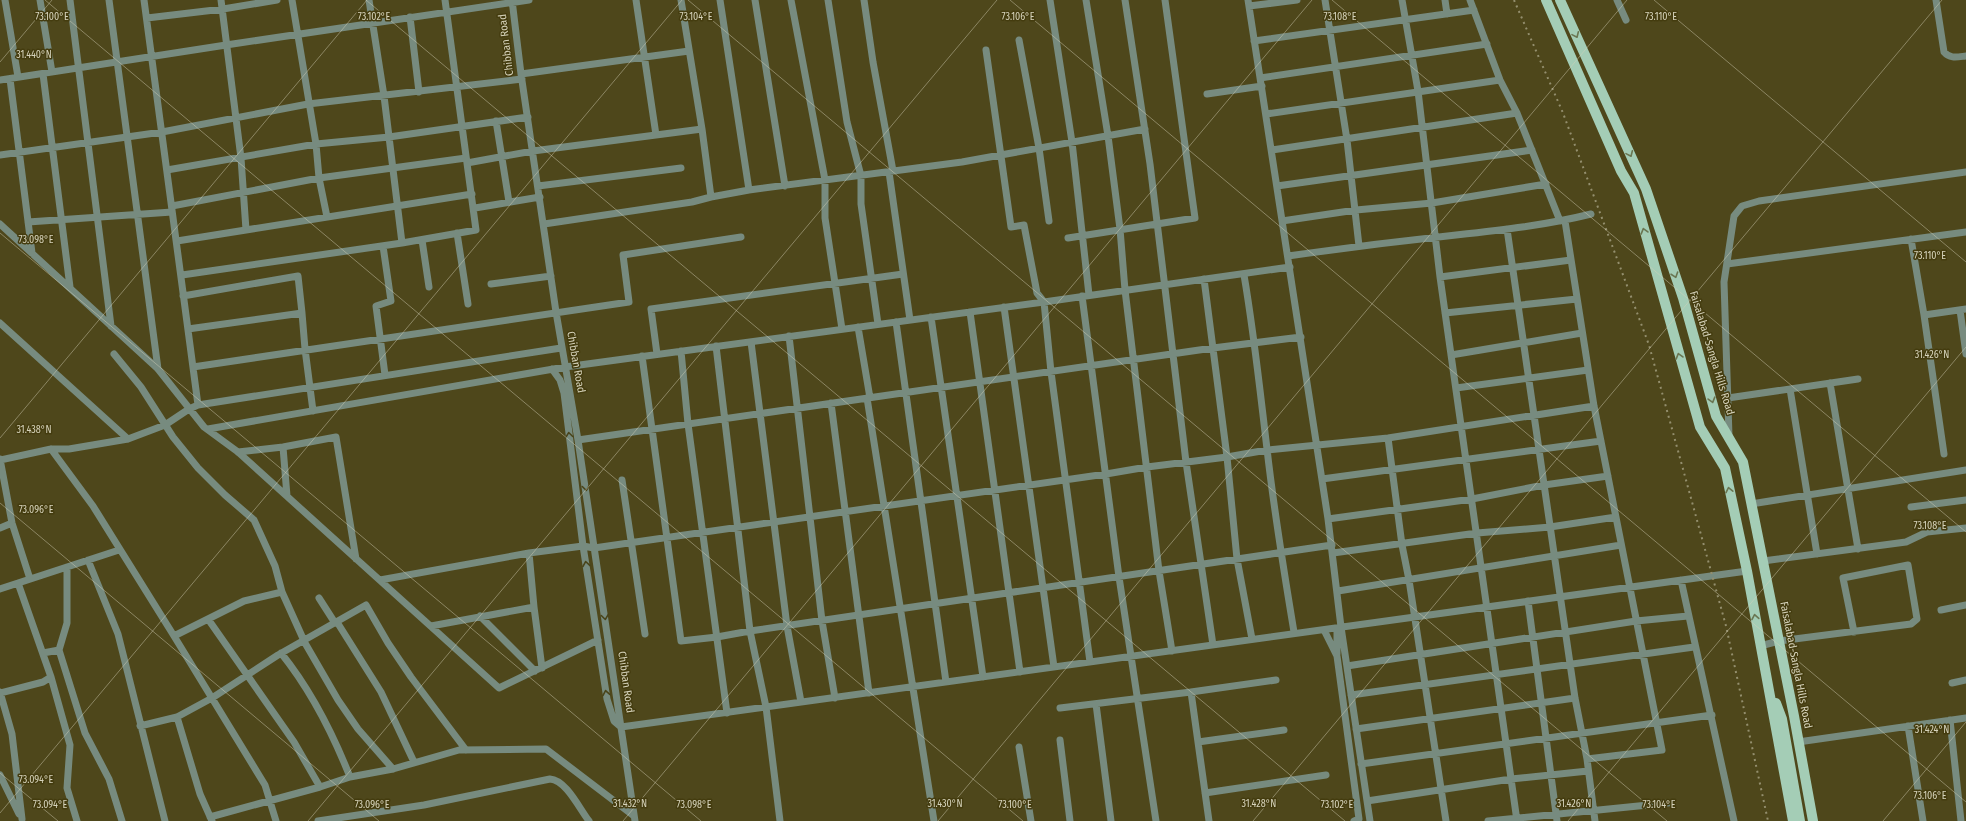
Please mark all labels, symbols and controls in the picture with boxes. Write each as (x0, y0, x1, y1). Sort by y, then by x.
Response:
text: 73.100°E (35, 11, 69, 23)
text: 73.102°E (358, 11, 391, 23)
text: 73.104°E (680, 11, 713, 23)
text: 73.106°E (1002, 11, 1035, 23)
text: 73.108°E (1323, 11, 1357, 23)
text: 73.110°E (1645, 11, 1677, 23)
street label: Chibban Road (496, 13, 516, 77)
one-way arrow (1571, 31, 1579, 39)
text: 31.440°N (16, 49, 52, 61)
one-way arrow (1625, 149, 1633, 157)
one-way arrow (1641, 228, 1649, 234)
text: 73.098°E (19, 234, 54, 246)
text: 73.110°E (1914, 250, 1946, 262)
one-way arrow (1670, 272, 1679, 279)
street label: Faisalabad-Sangla Hills Road (1687, 289, 1737, 417)
street label: Chibban Road (564, 330, 588, 394)
text: 31.426°N (1915, 349, 1949, 361)
one-way arrow (1676, 353, 1684, 359)
one-way arrow (1707, 396, 1716, 403)
text: 31.438°N (17, 424, 51, 436)
one-way arrow (565, 432, 574, 439)
one-way arrow (581, 485, 590, 491)
one-way arrow (1726, 487, 1734, 493)
text: 73.096°E (19, 504, 54, 516)
text: 73.108°E (1913, 520, 1947, 532)
one-way arrow (582, 561, 591, 567)
street label: Faisalabad-Sangla Hills Road (1777, 600, 1815, 730)
one-way arrow (600, 614, 609, 620)
one-way arrow (1751, 614, 1760, 621)
street label: Chibban Road (615, 650, 637, 714)
one-way arrow (602, 690, 611, 696)
text: 31.424°N (1915, 724, 1949, 736)
text: 73.094°E (19, 774, 54, 786)
text: 73.106°E (1914, 790, 1947, 802)
text: 31.432°N (613, 798, 647, 810)
text: 31.430°N (927, 798, 963, 810)
text: 31.428°N (1242, 798, 1276, 810)
text: 31.426°N (1557, 798, 1591, 810)
text: 73.094°E (33, 799, 68, 811)
text: 73.096°E (355, 799, 390, 811)
text: 73.098°E (677, 799, 712, 811)
text: 73.100°E (998, 799, 1032, 811)
text: 73.102°E (1321, 799, 1354, 811)
text: 73.104°E (1643, 799, 1676, 811)

